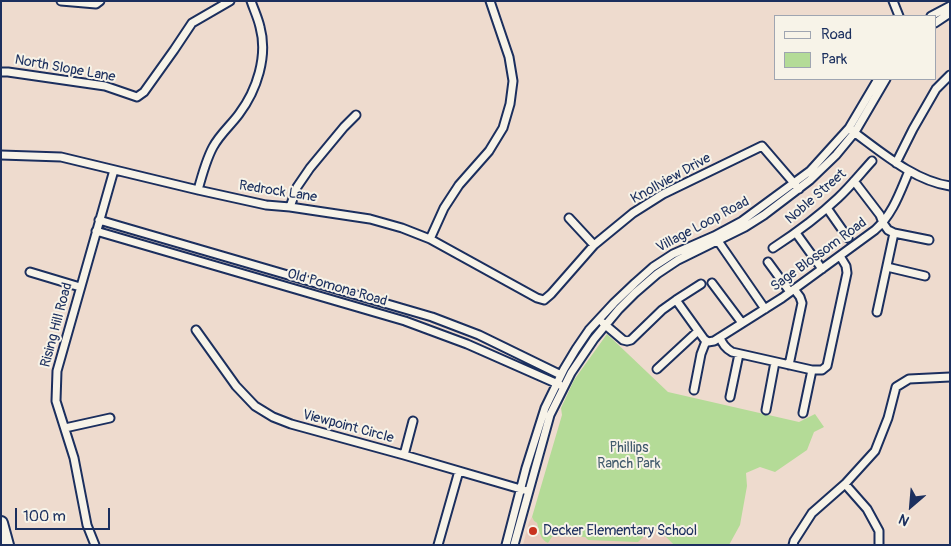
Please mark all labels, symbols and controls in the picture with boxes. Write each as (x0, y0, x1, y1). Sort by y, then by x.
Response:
legend (774, 15, 936, 80)
text: Road (821, 25, 852, 44)
text: Park (821, 50, 847, 69)
street label: North Slope Lane (13, 52, 117, 86)
street label: Knollview Drive (628, 150, 714, 208)
street label: Noble Street (782, 166, 850, 228)
street label: Redrock Lane (238, 178, 318, 206)
street label: Village Loop Road (654, 193, 752, 257)
street label: Sage Blossom Road (768, 215, 870, 295)
street label: Old Pomona Road (285, 266, 389, 310)
street label: Rising Hill Road (38, 281, 76, 369)
street label: Viewpoint Circle (301, 407, 395, 447)
park label: Phillips Ranch Park (597, 440, 661, 472)
north arrow (886, 481, 936, 531)
scale bar (18, 498, 112, 530)
text: 100 m (23, 507, 66, 526)
text: N (896, 510, 912, 530)
place label: Decker Elementary School (543, 523, 697, 539)
marker: Decker Elementary School (527, 525, 539, 537)

